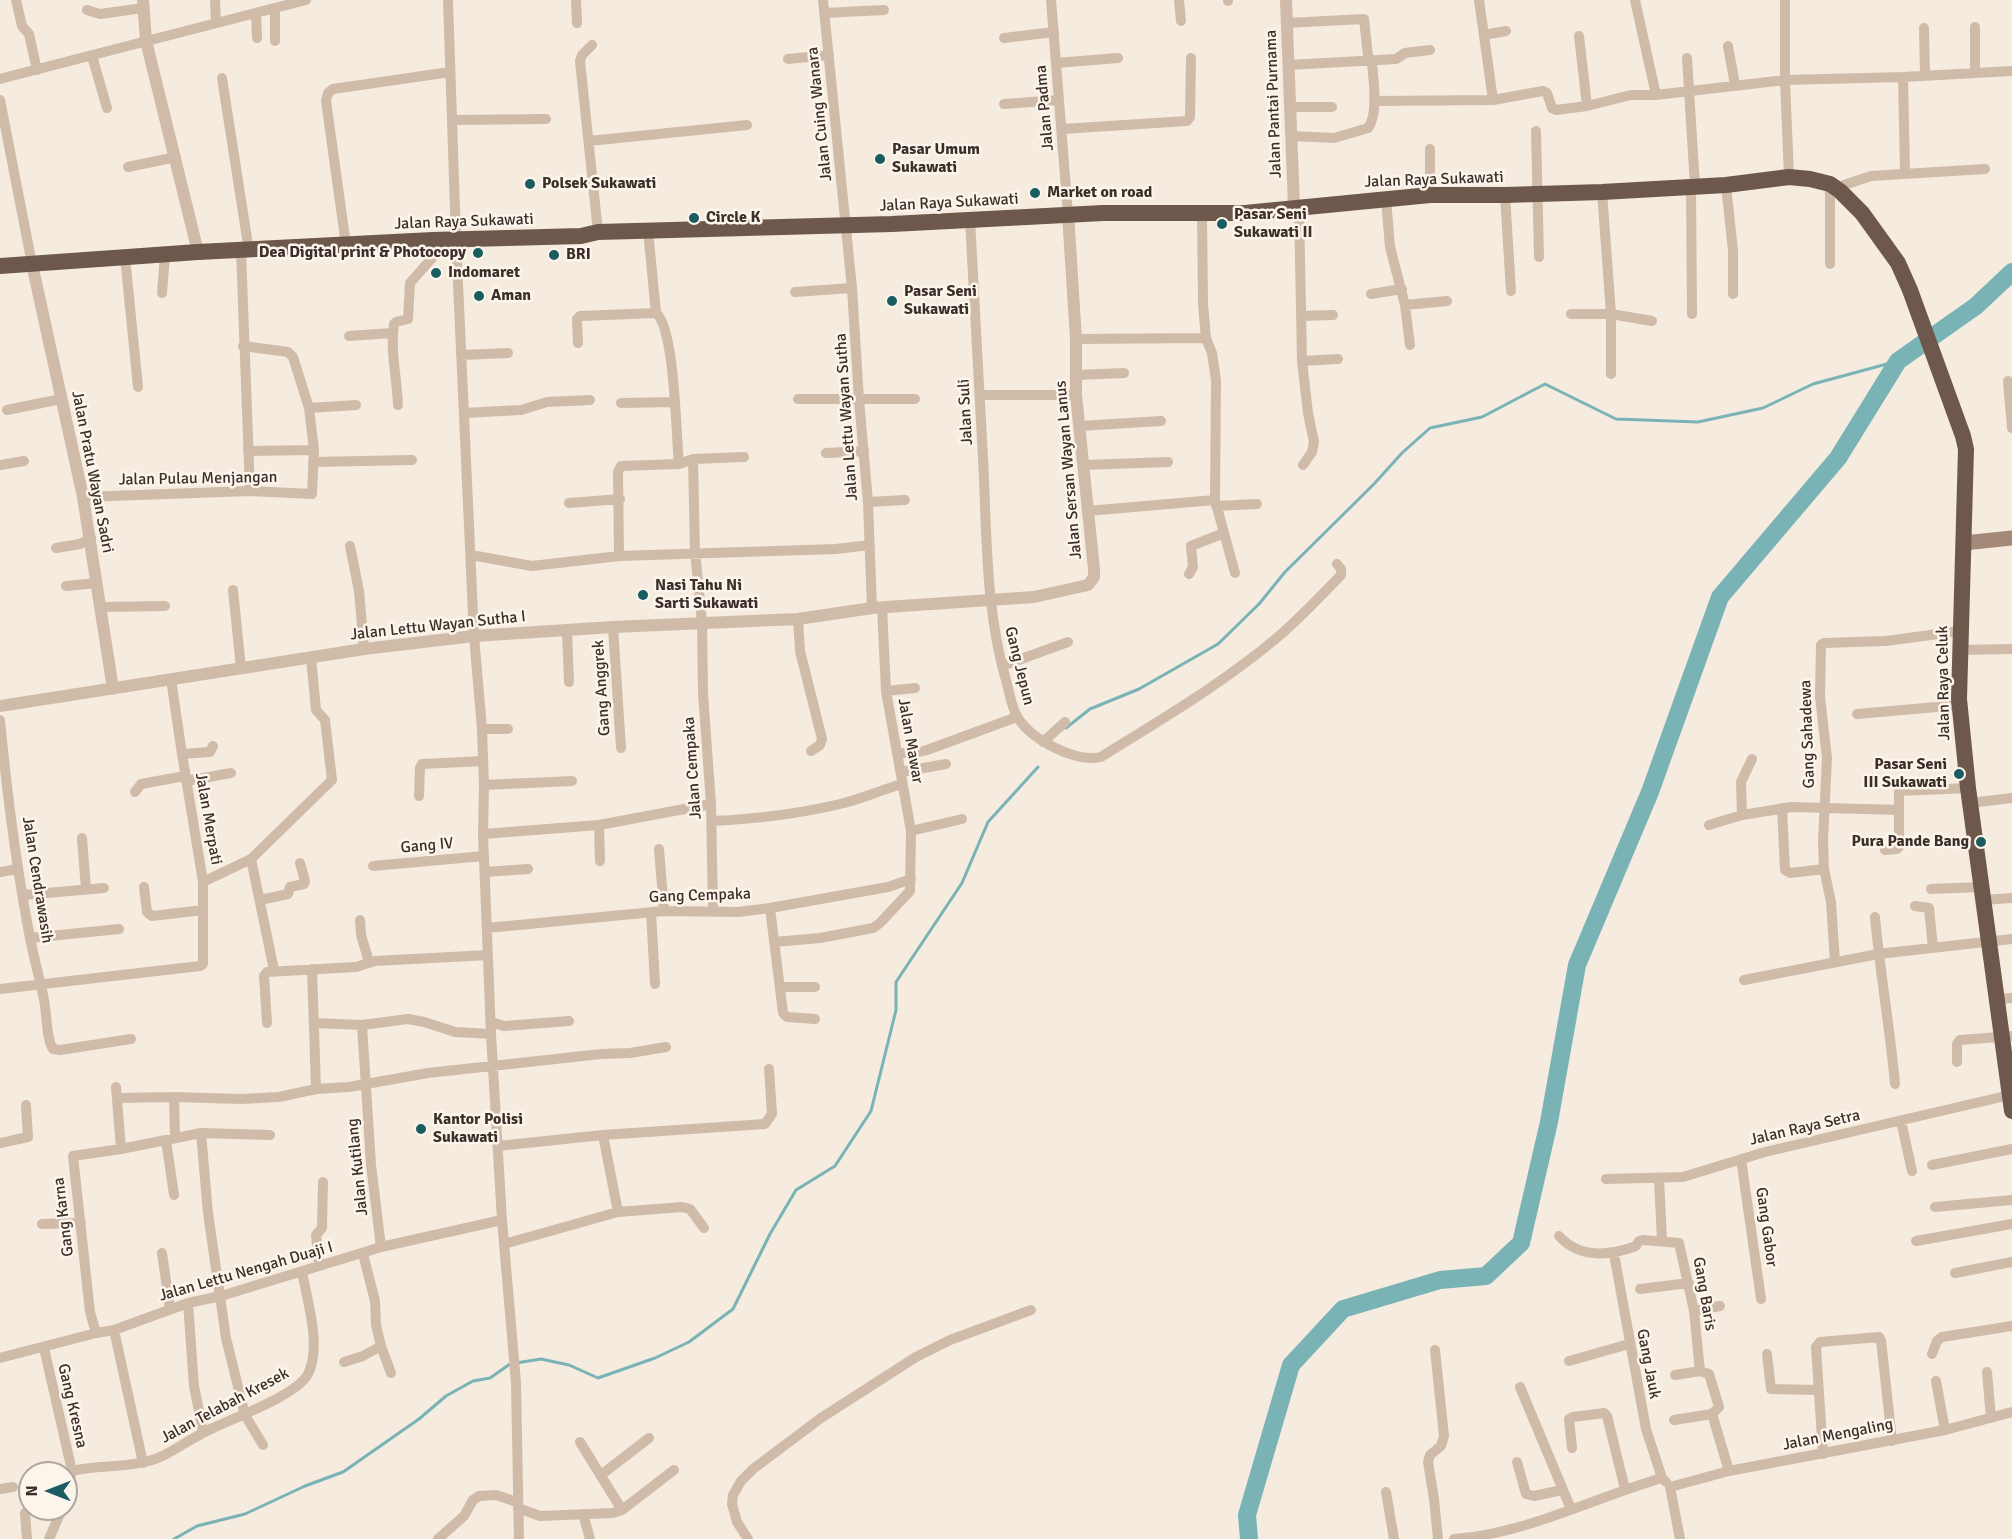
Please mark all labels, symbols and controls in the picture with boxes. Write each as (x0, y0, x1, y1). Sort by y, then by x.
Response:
street label: Jalan Pantai Purnama (1262, 30, 1286, 178)
street label: Jalan Cuing Wanara (803, 46, 837, 182)
street label: Jalan Padma (1032, 64, 1058, 152)
place label: Pasar Umum Sukawati (892, 140, 980, 178)
marker: Pasar Umum Sukawati (873, 152, 887, 166)
street label: Jalan Raya Sukawati (1364, 168, 1504, 192)
place label: Polsek Sukawati (542, 174, 656, 194)
marker: Polsek Sukawati (523, 177, 537, 191)
place label: Market on road (1047, 183, 1152, 203)
marker: Market on road (1028, 186, 1042, 200)
street label: Jalan Raya Sukawati (879, 190, 1019, 216)
place label: Pasar Seni Sukawati II (1234, 205, 1313, 243)
place label: Circle K (706, 208, 760, 228)
street label: Jalan Raya Sukawati (394, 210, 534, 234)
marker: Circle K (687, 211, 701, 225)
marker: Pasar Seni Sukawati II (1215, 217, 1229, 231)
place label: Dea Digital print & Photocopy (259, 243, 466, 263)
place label: BRI (566, 245, 591, 265)
marker: Dea Digital print & Photocopy (471, 246, 485, 260)
marker: BRI (547, 248, 561, 262)
place label: Indomaret (448, 263, 520, 283)
marker: Indomaret (429, 266, 443, 280)
place label: Pasar Seni Sukawati (904, 282, 977, 320)
place label: Aman (491, 286, 531, 306)
marker: Aman (472, 289, 486, 303)
marker: Pasar Seni Sukawati (885, 294, 899, 308)
street label: Jalan Lettu Wayan Sutha (832, 333, 862, 501)
street label: Jalan Suli (955, 378, 977, 446)
street label: Jalan Sersan Wayan Lanus (1052, 380, 1086, 560)
street label: Jalan Pratu Wayan Sadri (67, 389, 117, 555)
street label: Jalan Pulau Menjangan (118, 468, 278, 490)
place label: Nasi Tahu Ni Sarti Sukawati (655, 576, 758, 614)
marker: Nasi Tahu Ni Sarti Sukawati (636, 588, 650, 602)
street label: Jalan Lettu Wayan Sutha I (349, 607, 527, 645)
street label: Gang Jepun (1000, 625, 1038, 707)
street label: Jalan Raya Celuk (1933, 625, 1955, 741)
street label: Gang Anggrek (589, 639, 615, 737)
street label: Gang Sahadewa (1797, 679, 1819, 789)
street label: Jalan Mawar (893, 697, 927, 785)
street label: Jalan Cempaka (680, 716, 706, 820)
place label: Pasar Seni III Sukawati (1863, 755, 1947, 793)
marker: Pasar Seni III Sukawati (1952, 767, 1966, 781)
street label: Jalan Merpati (190, 771, 226, 867)
street label: Jalan Cendrawasih (18, 815, 56, 945)
place label: Pura Pande Bang (1852, 832, 1969, 852)
street label: Gang IV (400, 834, 454, 858)
marker: Pura Pande Bang (1974, 835, 1988, 849)
street label: Gang Cempaka (649, 885, 751, 907)
street label: Jalan Raya Setra (1748, 1106, 1862, 1150)
place label: Kantor Polisi Sukawati (433, 1110, 523, 1148)
street label: Jalan Kutilang (343, 1117, 373, 1217)
marker: Kantor Polisi Sukawati (414, 1122, 428, 1136)
street label: Gang Karna (50, 1176, 78, 1258)
street label: Gang Gabor (1751, 1186, 1781, 1268)
street label: Jalan Lettu Nengah Duaji I (157, 1238, 335, 1306)
street label: Gang Baris (1688, 1256, 1720, 1332)
street label: Gang Jauk (1632, 1327, 1664, 1401)
street label: Gang Kresna (53, 1362, 91, 1450)
street label: Jalan Telabah Kresek (158, 1364, 292, 1448)
street label: Jalan Mengaling (1781, 1415, 1895, 1455)
north arrow (18, 1461, 78, 1521)
text: N (22, 1485, 42, 1497)

